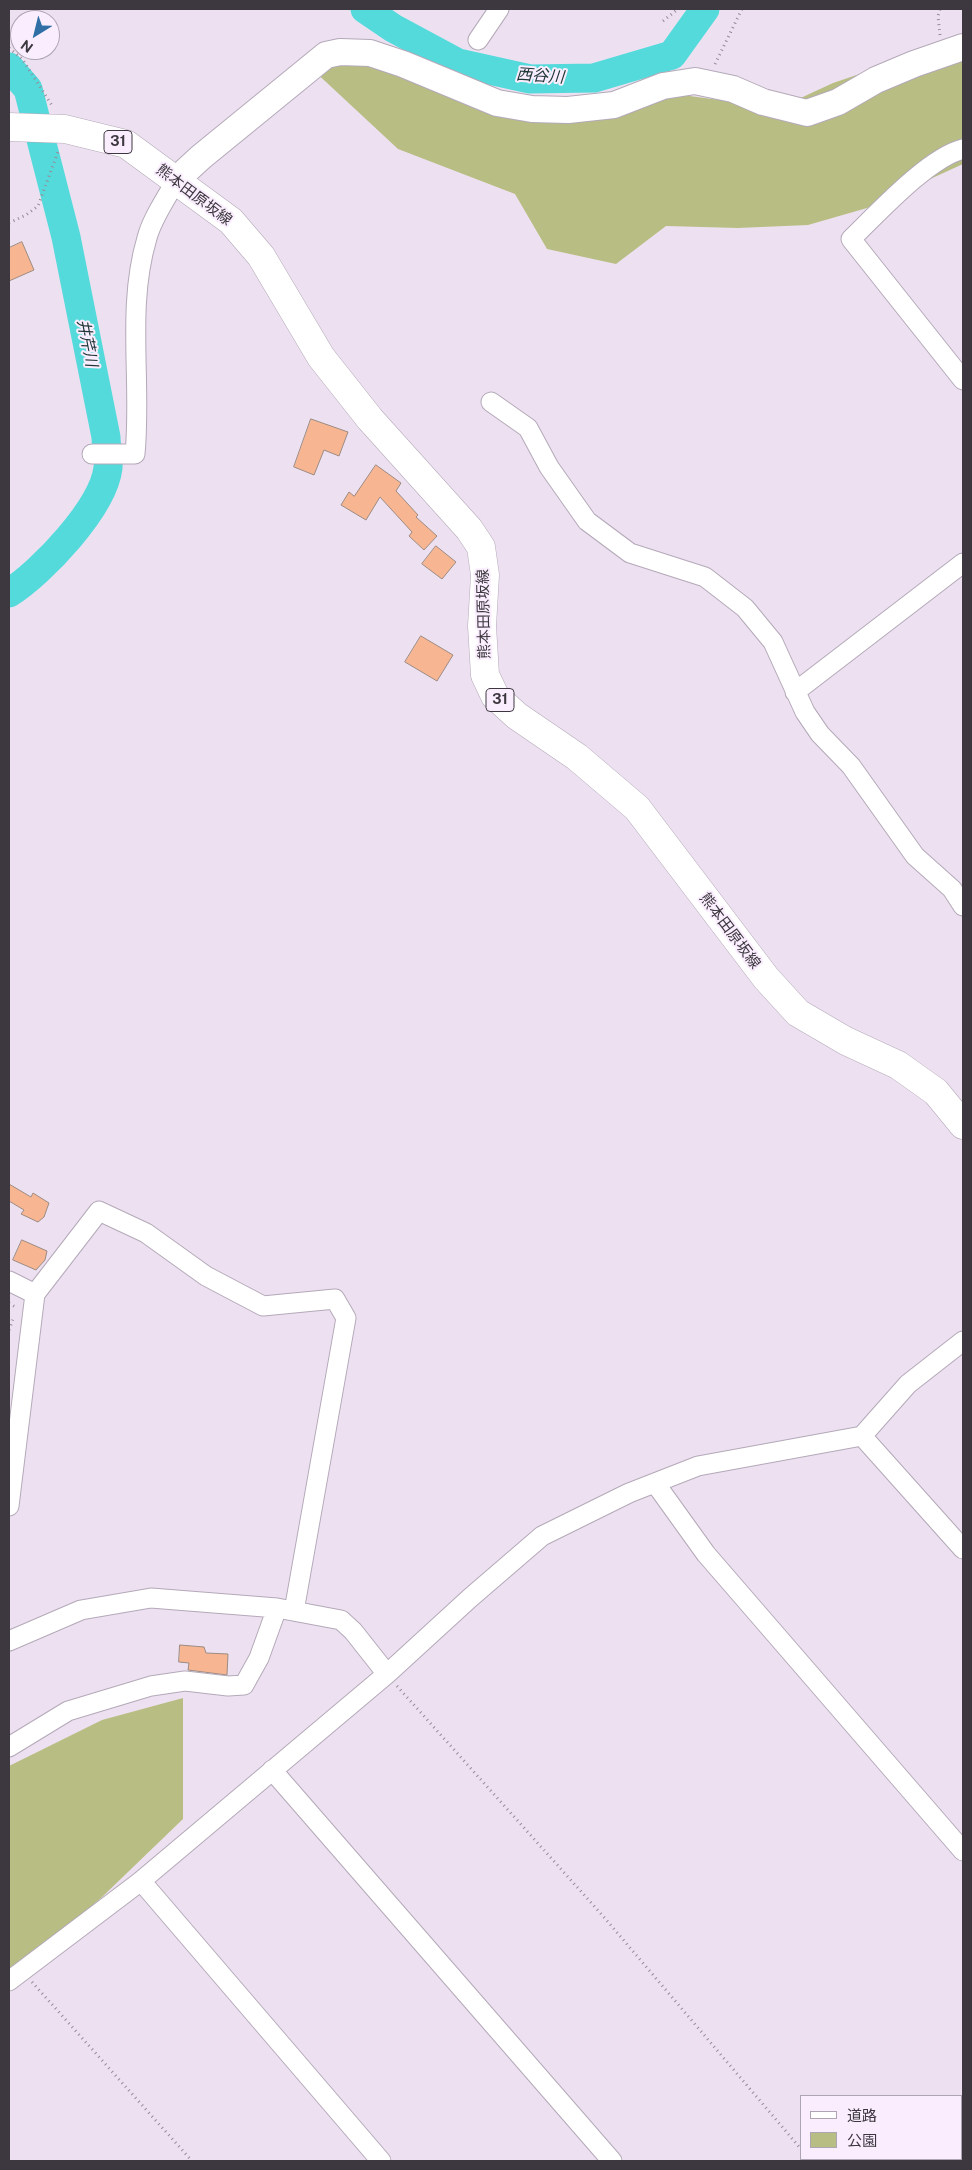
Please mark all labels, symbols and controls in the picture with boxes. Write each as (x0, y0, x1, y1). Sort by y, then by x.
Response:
north arrow (10, 10, 60, 60)
text: N (18, 37, 36, 56)
water label: 西谷川 (515, 65, 565, 87)
road number: 31 (104, 130, 132, 154)
street label: 熊本田原坂線 (153, 161, 235, 229)
water label: 井芹川 (73, 318, 101, 368)
street label: 熊本田原坂線 (474, 569, 494, 659)
road number: 31 (486, 688, 514, 712)
street label: 熊本田原坂線 (696, 890, 764, 972)
legend (800, 2095, 962, 2160)
text: 道路 (847, 2107, 877, 2124)
text: 公園 (847, 2132, 877, 2149)

